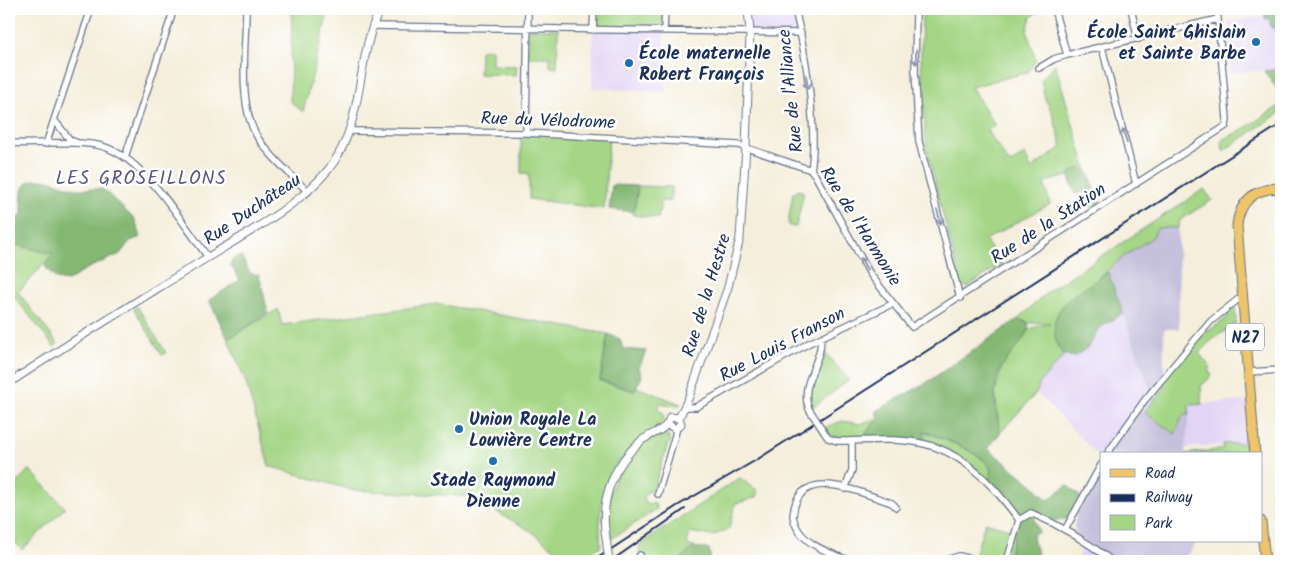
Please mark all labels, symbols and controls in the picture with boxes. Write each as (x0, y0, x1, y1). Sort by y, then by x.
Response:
place label: École Saint Ghislain et Sainte Barbe (1087, 19, 1246, 69)
street label: Rue de l'Alliance (771, 28, 812, 154)
marker: École Saint Ghislain et Sainte Barbe (1250, 36, 1262, 48)
place label: École maternelle Robert François (639, 40, 771, 90)
one-way arrow (911, 49, 920, 65)
marker: École maternelle Robert François (623, 57, 635, 69)
one-way arrow (802, 73, 812, 89)
street label: Rue du Vélodrome (480, 105, 616, 138)
one-way arrow (1120, 129, 1129, 145)
street label: Rue de l'Harmonie (811, 161, 908, 292)
district label: LES GROSEILLONS (56, 164, 227, 194)
street label: Rue Duchâteau (198, 166, 308, 254)
street label: Rue de la Station (985, 176, 1112, 273)
one-way arrow (934, 209, 944, 225)
street label: Rue de la Hestre (675, 230, 740, 361)
one-way arrow (859, 257, 869, 272)
street label: Rue Louis Franson (714, 300, 851, 391)
road number: N27 (1226, 324, 1264, 351)
place label: Union Royale La Louvière Centre (469, 406, 597, 456)
marker: Union Royale La Louvière Centre (453, 423, 465, 435)
legend (1100, 452, 1262, 542)
marker: Stade Raymond Dienne (487, 455, 499, 467)
text: Road (1145, 462, 1176, 486)
place label: Stade Raymond Dienne (431, 467, 556, 517)
text: Railway (1145, 486, 1193, 510)
text: Park (1145, 512, 1173, 536)

